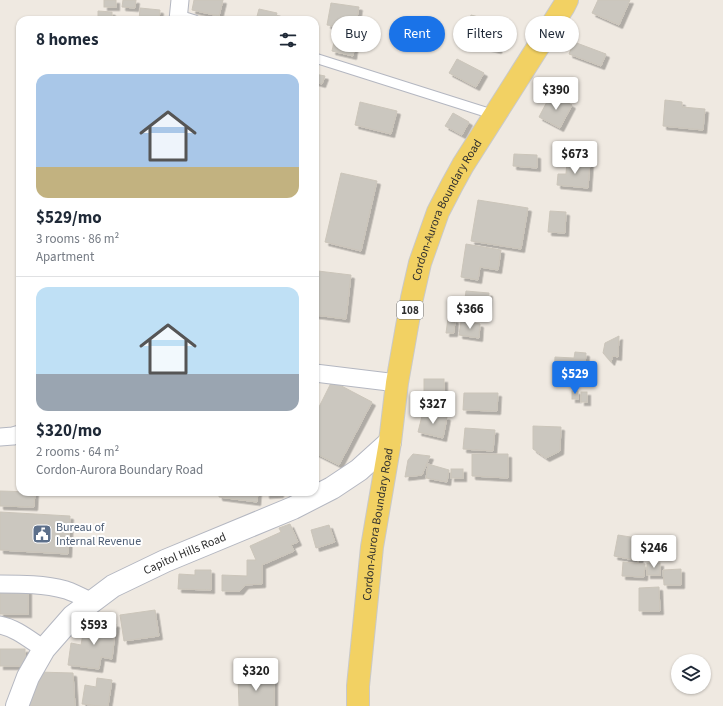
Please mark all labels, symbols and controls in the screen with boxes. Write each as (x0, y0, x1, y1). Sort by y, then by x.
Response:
chip: Buy (331, 16, 381, 52)
chip: Rent (389, 16, 445, 52)
chip: Filters (453, 16, 517, 52)
chip: New (525, 16, 579, 52)
text: 8 homes (36, 28, 98, 52)
icon: filters (277, 29, 299, 51)
pin: $390 (532, 77, 580, 111)
text: $390 (542, 81, 570, 99)
icon: home (132, 100, 204, 172)
street label: Cordon-Aurora Boundary Road (408, 136, 486, 283)
pin: $673 (551, 141, 599, 175)
text: $673 (561, 145, 589, 163)
text: $529/mo (36, 206, 102, 230)
text: 3 rooms · 86 m² (36, 230, 119, 248)
text: Apartment (36, 248, 94, 266)
pin: $366 (446, 296, 494, 330)
text: $366 (456, 300, 484, 318)
road number: 108 (397, 301, 423, 319)
icon: home (132, 313, 204, 385)
pin: $529 (551, 361, 599, 395)
text: $529 (561, 365, 589, 383)
pin: $327 (409, 391, 457, 425)
text: $327 (419, 395, 447, 413)
text: $320/mo (36, 419, 102, 443)
text: 2 rooms · 64 m² (36, 443, 119, 461)
street label: Cordon-Aurora Boundary Road (358, 446, 397, 602)
text: Cordon-Aurora Boundary Road (36, 461, 203, 479)
place label: Bureau of Internal Revenue (56, 519, 141, 550)
public building icon: Bureau of Internal Revenue (31, 523, 53, 545)
street label: Capitol Hills Road (140, 528, 229, 579)
pin: $246 (630, 535, 678, 569)
text: $246 (640, 539, 668, 557)
pin: $593 (70, 612, 118, 646)
text: $593 (80, 616, 108, 634)
map controls (671, 654, 711, 694)
button: layers (671, 654, 711, 694)
pin: $320 (232, 658, 280, 692)
text: $320 (242, 662, 270, 680)

